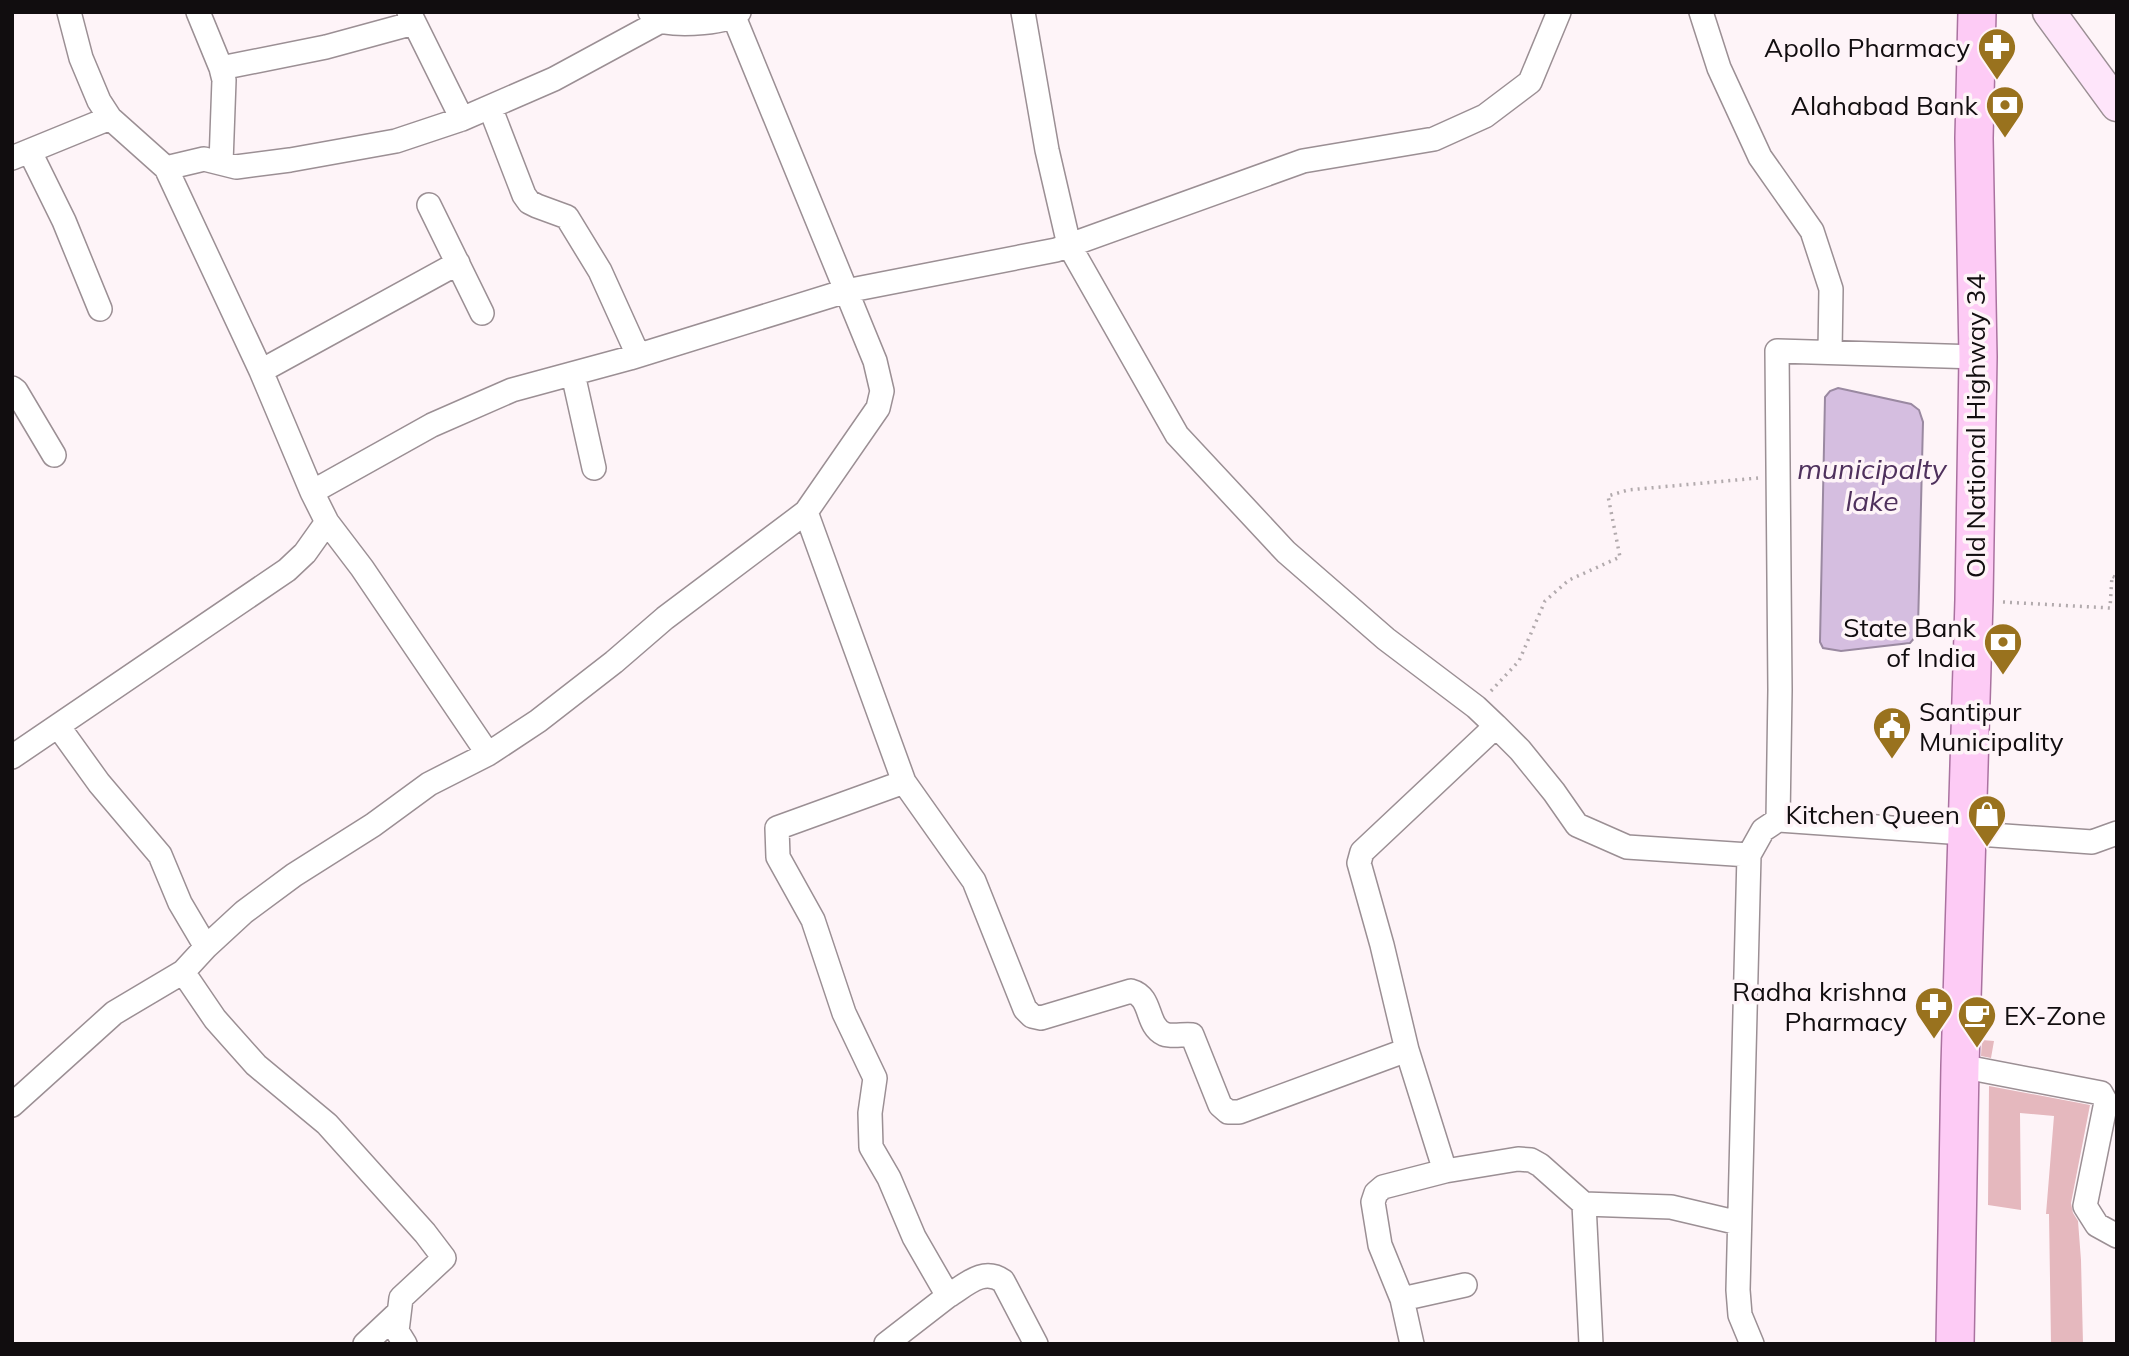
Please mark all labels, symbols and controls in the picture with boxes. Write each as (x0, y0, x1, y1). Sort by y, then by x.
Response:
pharmacy icon: Apollo Pharmacy (1976, 26, 2018, 81)
place label: Apollo Pharmacy (1764, 31, 1970, 64)
bank icon: Alahabad Bank (1984, 84, 2026, 139)
place label: Alahabad Bank (1791, 89, 1979, 122)
street label: Old National Highway 34 (1959, 274, 1992, 578)
water label: municipalty lake (1797, 451, 1948, 518)
place label: State Bank of India (1843, 611, 1977, 674)
bank icon: State Bank of India (1982, 621, 2024, 676)
place label: Santipur Municipality (1919, 695, 2064, 758)
public building icon: Santipur Municipality (1871, 705, 1913, 760)
shop icon: Kitchen Queen (1966, 793, 2008, 848)
place label: Kitchen Queen (1785, 798, 1960, 831)
place label: Radha krishna Pharmacy (1732, 975, 1907, 1038)
pharmacy icon: Radha krishna Pharmacy (1913, 985, 1955, 1040)
cafe icon: EX-Zone (1956, 994, 1998, 1049)
place label: EX-Zone (2004, 999, 2106, 1032)

